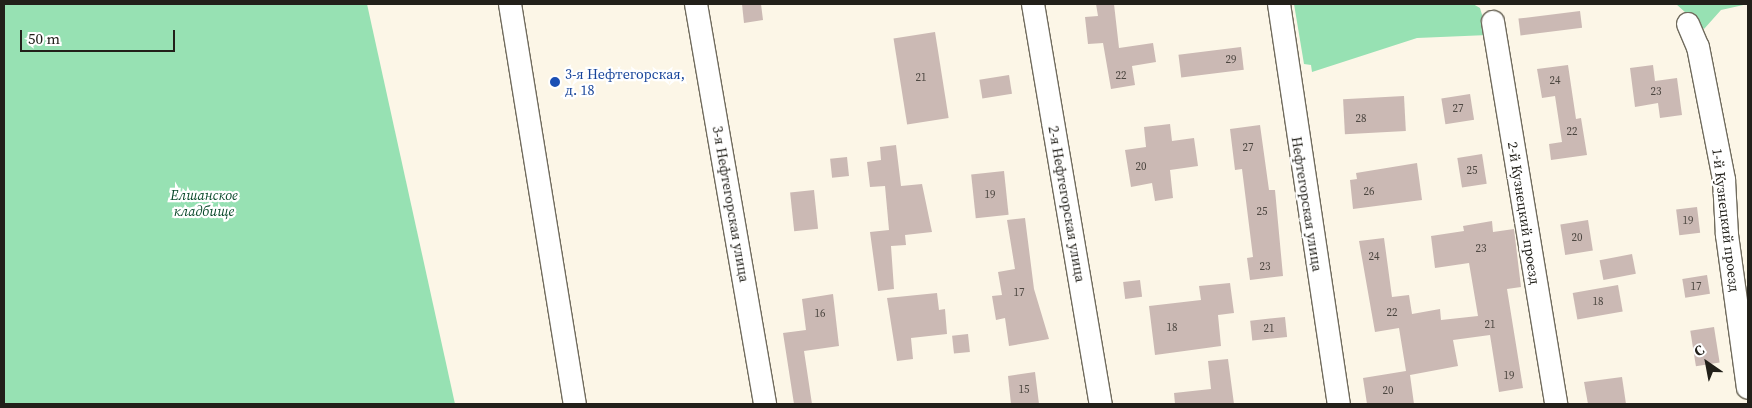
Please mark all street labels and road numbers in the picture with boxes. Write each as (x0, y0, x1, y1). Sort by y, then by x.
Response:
street label: 3-я Нефтегорская улица (709, 125, 753, 283)
street label: 2-я Нефтегорская улица (1045, 125, 1089, 283)
street label: Нефтегорская улица (1288, 135, 1326, 273)
street label: 2-й Кузнецкий проезд (1504, 140, 1544, 286)
street label: 1-й Кузнецкий проезд (1709, 147, 1743, 293)

